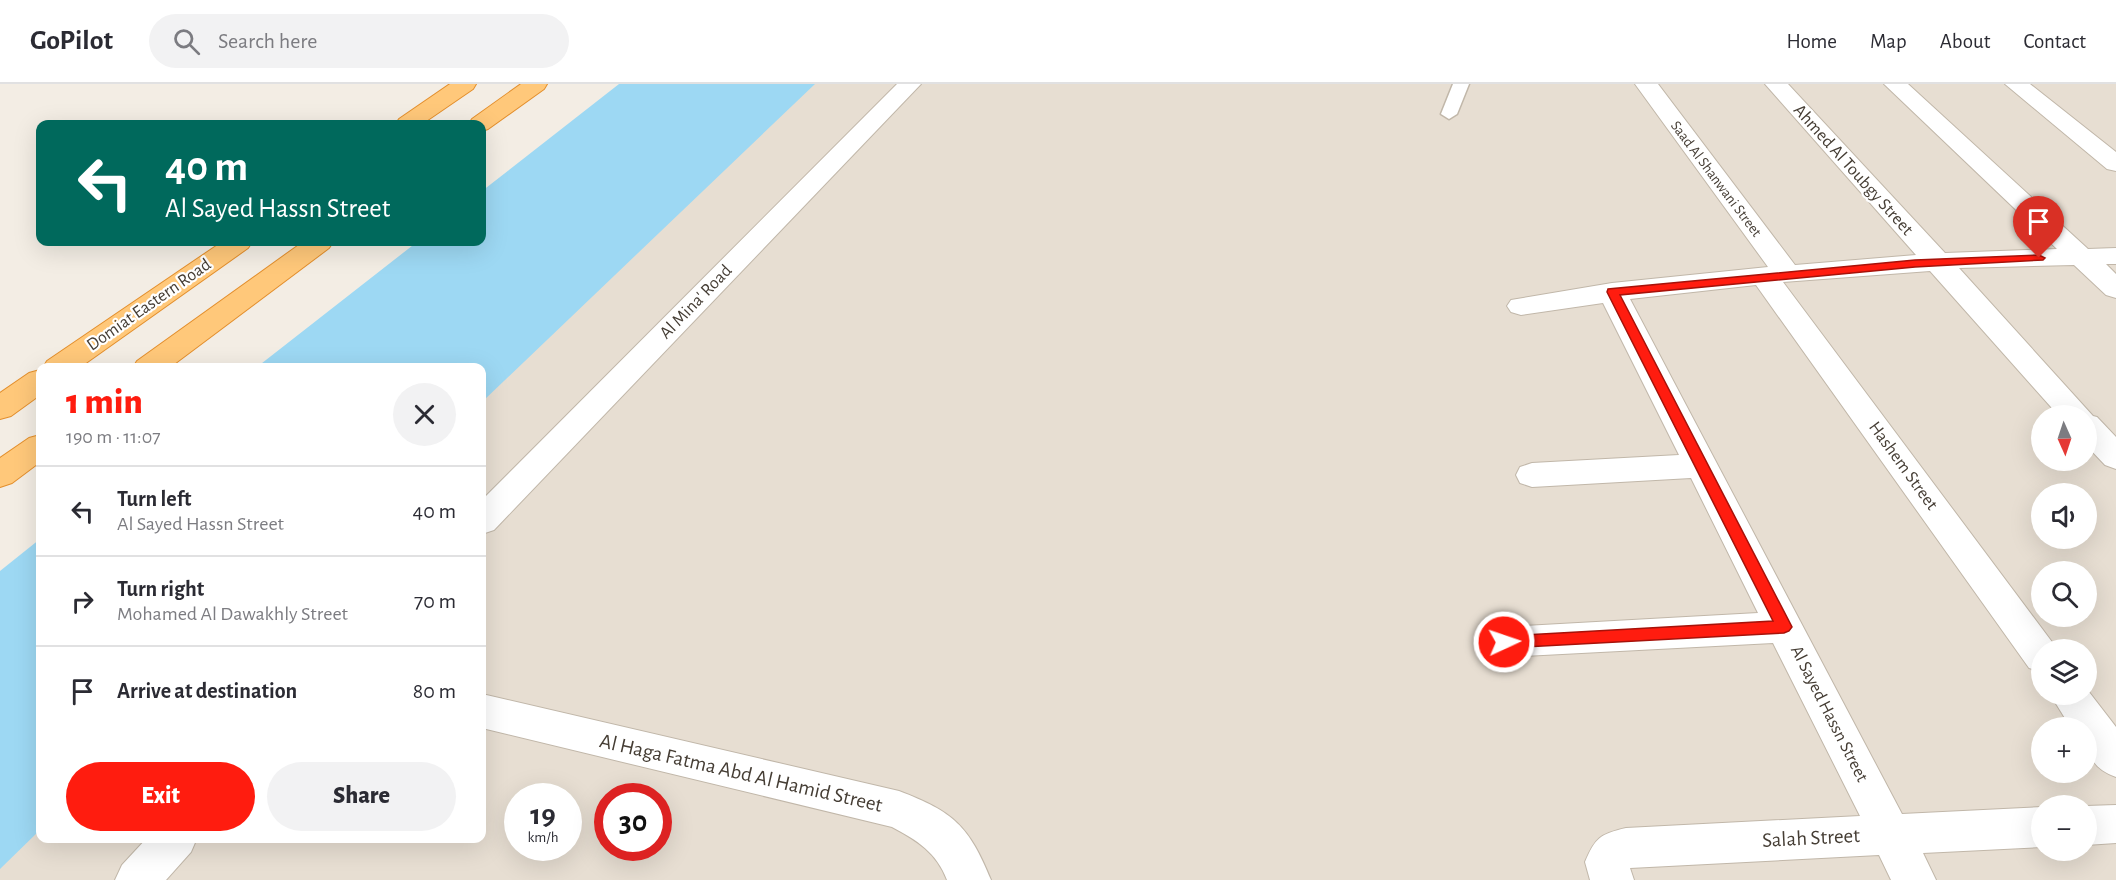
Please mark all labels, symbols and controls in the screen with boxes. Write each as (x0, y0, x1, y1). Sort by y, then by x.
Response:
search box (149, 14, 569, 68)
icon: search (170, 25, 203, 58)
text: GoPilot (30, 27, 113, 55)
text: Search here (218, 30, 318, 52)
text: Home (1786, 31, 1837, 52)
text: Map (1870, 31, 1907, 52)
text: About (1940, 31, 1990, 52)
text: Contact (2023, 31, 2086, 52)
street label: Ahmed Al Toubgy Street (1790, 101, 1916, 239)
street label: Saad Al Shanwani Street (1668, 118, 1764, 240)
icon: left (66, 144, 144, 222)
text: 40 m (165, 146, 248, 188)
text: Al Sayed Hassn Street (165, 195, 390, 222)
pin (2013, 196, 2064, 258)
icon: arrive (2022, 205, 2055, 238)
street label: Domiat Eastern Road (84, 255, 214, 355)
street label: Al Mina' Road (656, 261, 736, 343)
button: close (393, 383, 456, 446)
text: 1 min (66, 384, 143, 420)
north arrow (2031, 405, 2097, 471)
map controls (2031, 405, 2097, 861)
street label: Hashem Street (1865, 419, 1941, 514)
text: 190 m · 11:07 (66, 427, 161, 447)
button: sound (2031, 483, 2097, 549)
text: Turn left (117, 488, 191, 510)
icon: left (66, 495, 99, 528)
text: 40 m (413, 500, 456, 522)
text: Al Sayed Hassn Street (117, 514, 284, 534)
button: search (2031, 561, 2097, 627)
text: Turn right (117, 578, 204, 600)
icon: right (66, 585, 99, 618)
text: 70 m (414, 590, 456, 612)
text: Mohamed Al Dawakhly Street (117, 604, 348, 624)
position arrow (1472, 610, 1536, 674)
button: layers (2031, 639, 2097, 705)
street label: Al Sayed Hassn Street (1787, 643, 1871, 785)
icon: arrive (66, 675, 99, 708)
text: Arrive at destination (117, 680, 297, 702)
text: 80 m (413, 680, 456, 702)
button: + (2031, 717, 2097, 783)
street label: Al Haga Fatma Abd Al Hamid Street (598, 730, 885, 816)
button: Exit (66, 762, 255, 831)
button: Share (267, 762, 456, 831)
speed limit sign: 30 (594, 783, 672, 861)
button: − (2031, 795, 2097, 861)
text: 19 (530, 800, 556, 830)
street label: Salah Street (1762, 825, 1861, 851)
text: km/h (528, 830, 558, 845)

